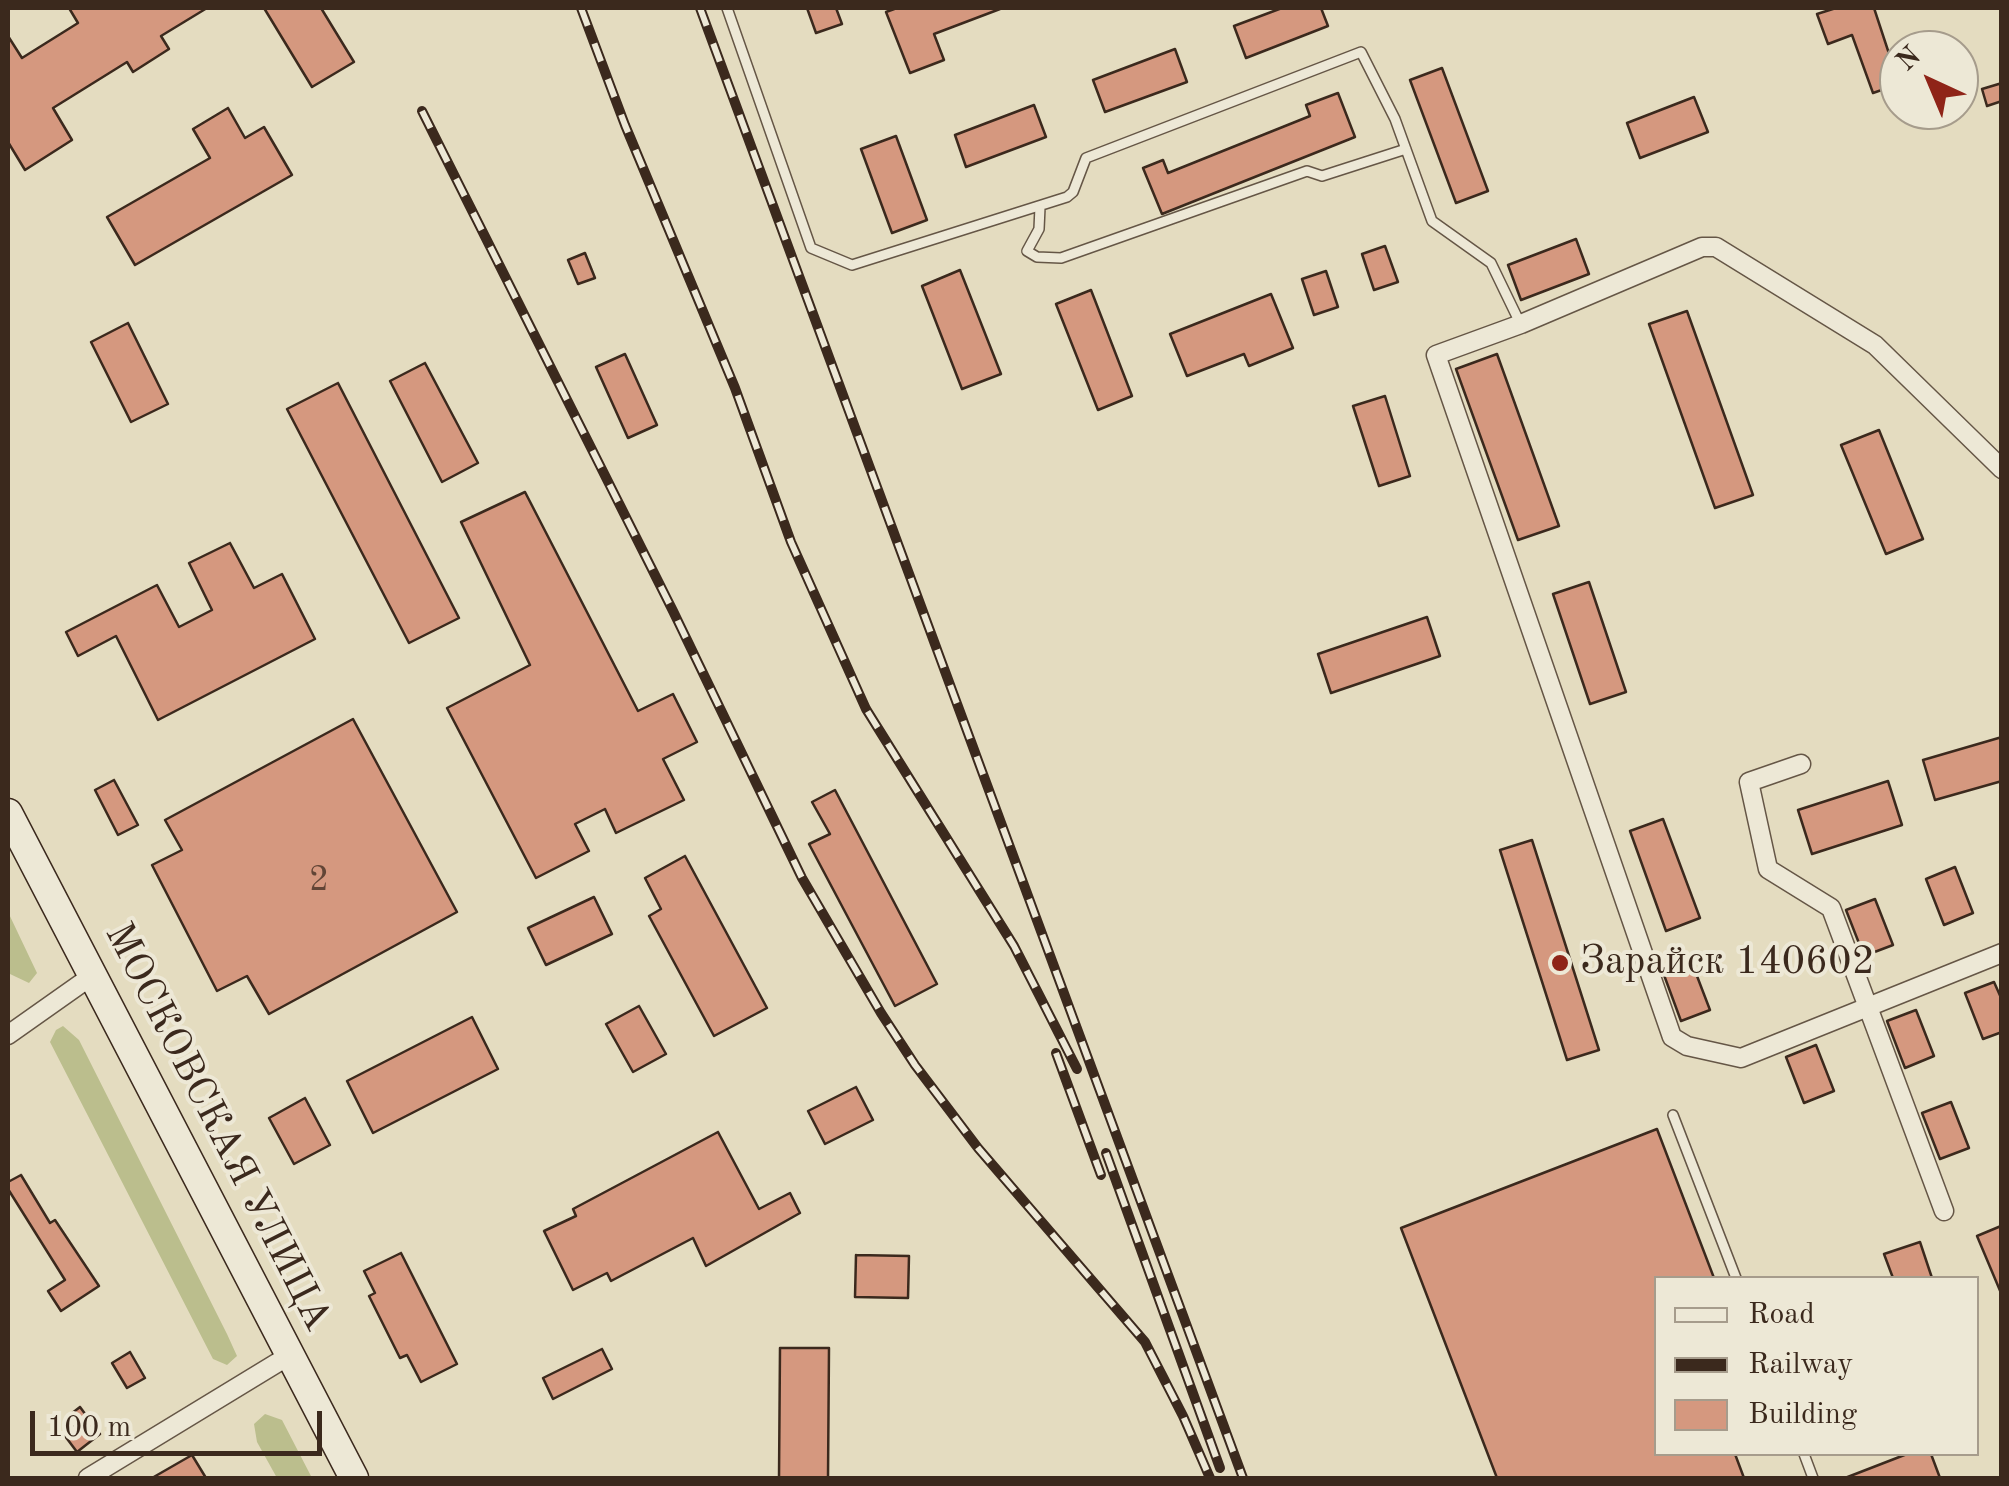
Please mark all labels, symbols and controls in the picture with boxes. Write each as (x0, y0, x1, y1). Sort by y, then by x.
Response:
north arrow (1879, 30, 1979, 130)
text: N (1892, 42, 1927, 77)
house number: 2 (309, 860, 329, 902)
street label: МОСКОВСКАЯ УЛИЦА (93, 915, 341, 1339)
place label: Зарайск 140602 (1580, 939, 1875, 987)
marker: Зарайск 140602 (1549, 952, 1571, 974)
legend (1654, 1276, 1979, 1456)
text: Road (1748, 1300, 1815, 1330)
text: Railway (1748, 1350, 1853, 1380)
scale bar (35, 1391, 328, 1453)
text: Building (1748, 1400, 1857, 1430)
text: 100 m (47, 1413, 131, 1443)

